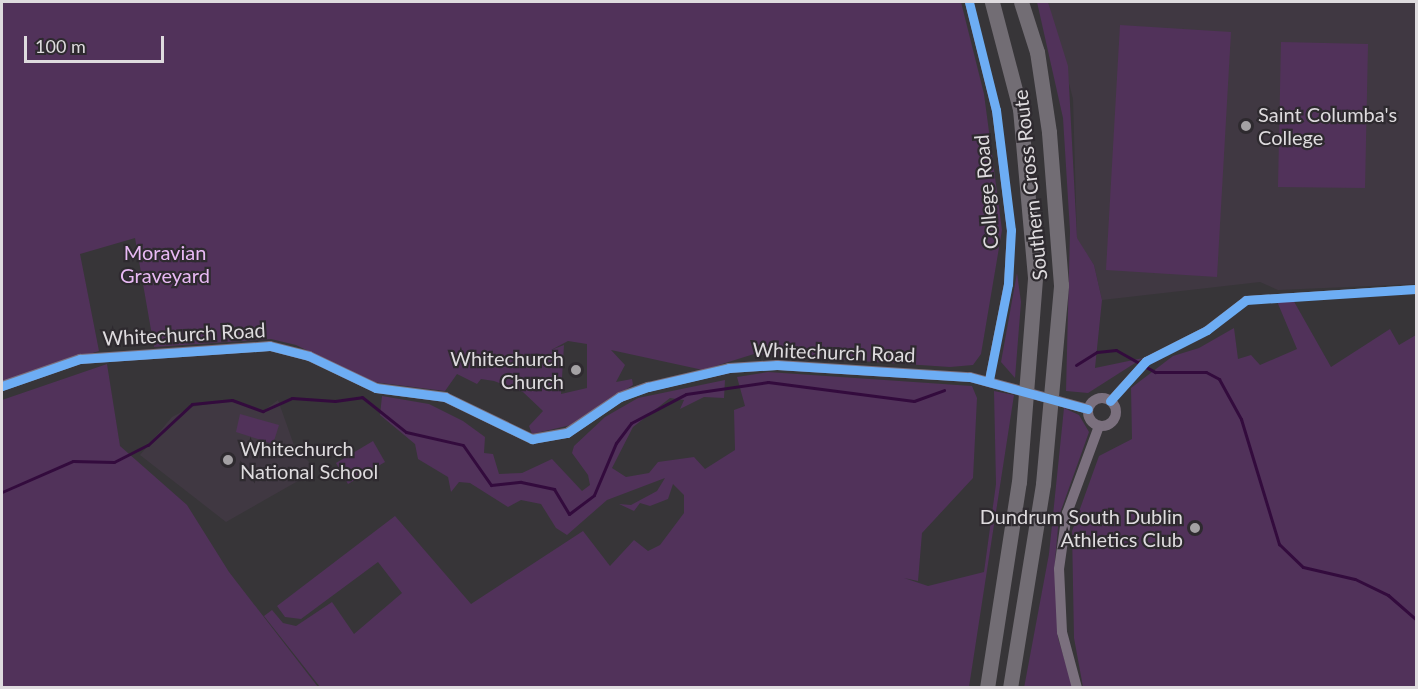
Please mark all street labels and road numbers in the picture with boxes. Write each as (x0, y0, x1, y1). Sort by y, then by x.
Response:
street label: Southern Cross Route (1008, 88, 1052, 282)
street label: College Road (969, 134, 1003, 250)
street label: Whitechurch Road (102, 318, 266, 350)
street label: Whitechurch Road (752, 337, 916, 367)

